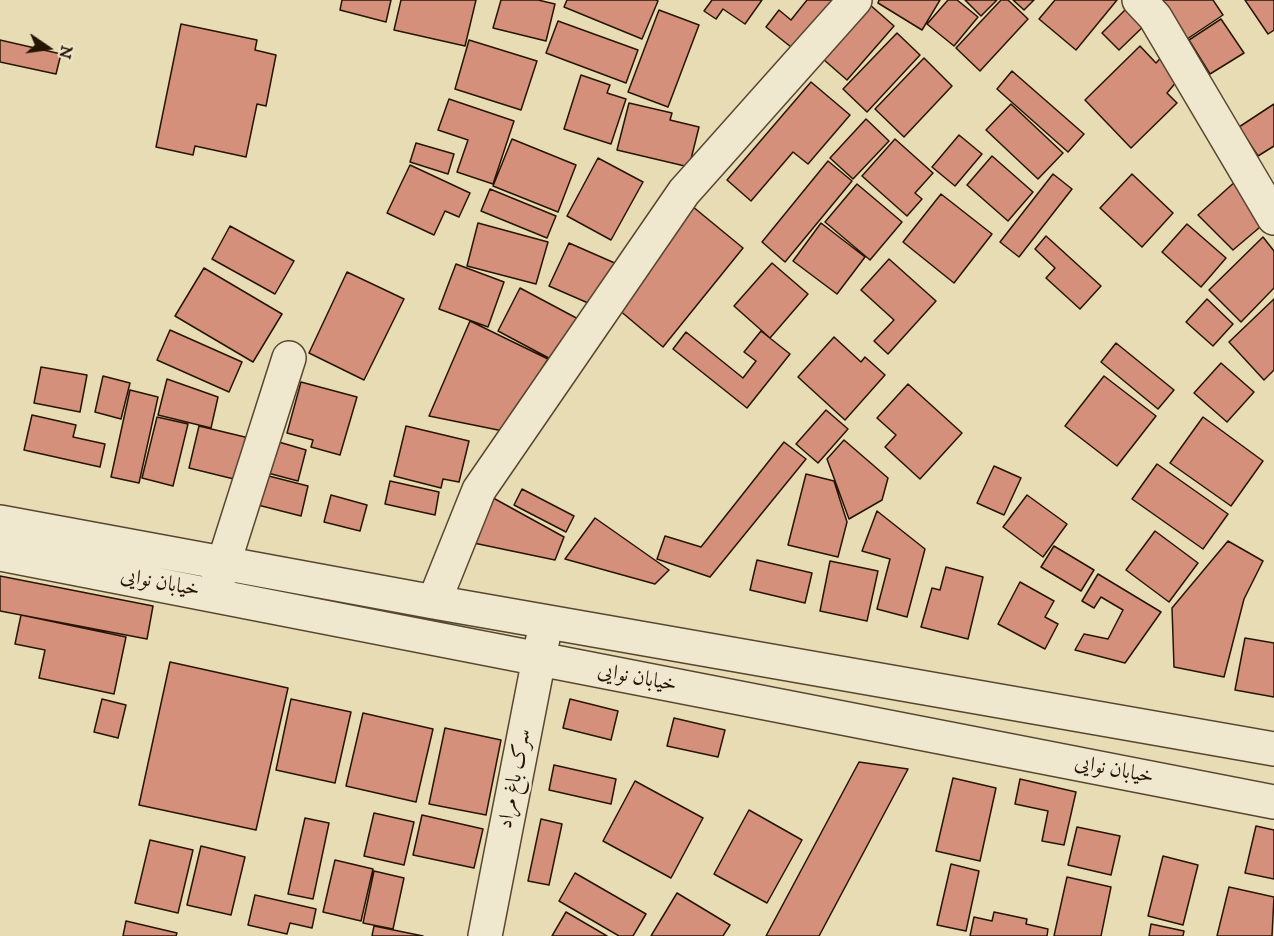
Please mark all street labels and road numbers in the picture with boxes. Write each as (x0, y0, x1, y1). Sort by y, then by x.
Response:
street label: خیابان نوایی (118, 564, 202, 604)
street label: خیابان نوایی (595, 659, 679, 699)
street label: سرک باغ مراد (494, 727, 538, 831)
street label: خیابان نوایی (1072, 751, 1156, 791)

